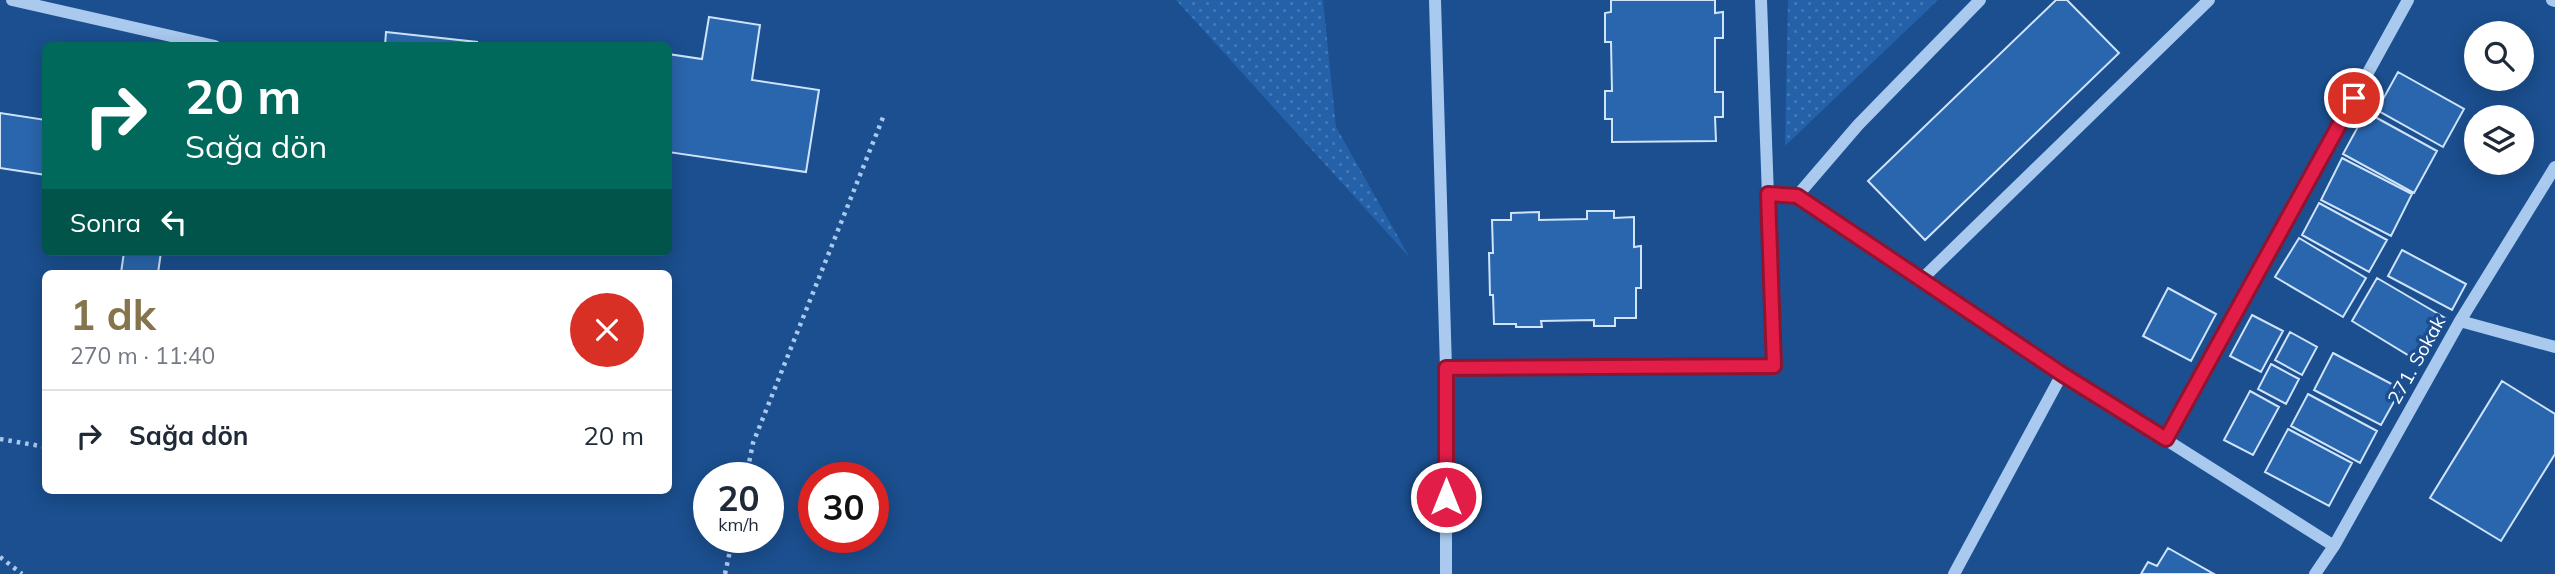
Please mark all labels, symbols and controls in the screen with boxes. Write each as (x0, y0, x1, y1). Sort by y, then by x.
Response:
map controls (2464, 21, 2534, 175)
button: search (2464, 21, 2534, 91)
text: 20 m (185, 65, 301, 126)
pin (2324, 68, 2384, 128)
icon: right (70, 70, 161, 161)
icon: arrive (2335, 79, 2373, 117)
button: layers (2464, 105, 2534, 175)
text: Sağa dön (185, 126, 327, 166)
icon: left (155, 203, 193, 241)
text: Sonra (70, 206, 141, 239)
text: 1 dk (70, 288, 156, 341)
button: close (570, 293, 644, 367)
street label: 271. Sokak (2382, 312, 2450, 408)
text: 270 m · 11:40 (70, 341, 215, 370)
icon: right (70, 417, 108, 455)
text: Sağa dön (129, 419, 249, 452)
text: 20 m (583, 419, 644, 452)
position arrow (1409, 460, 1483, 534)
speed limit sign: 30 (798, 462, 889, 553)
text: 20 (717, 476, 760, 520)
text: km/h (718, 513, 759, 536)

